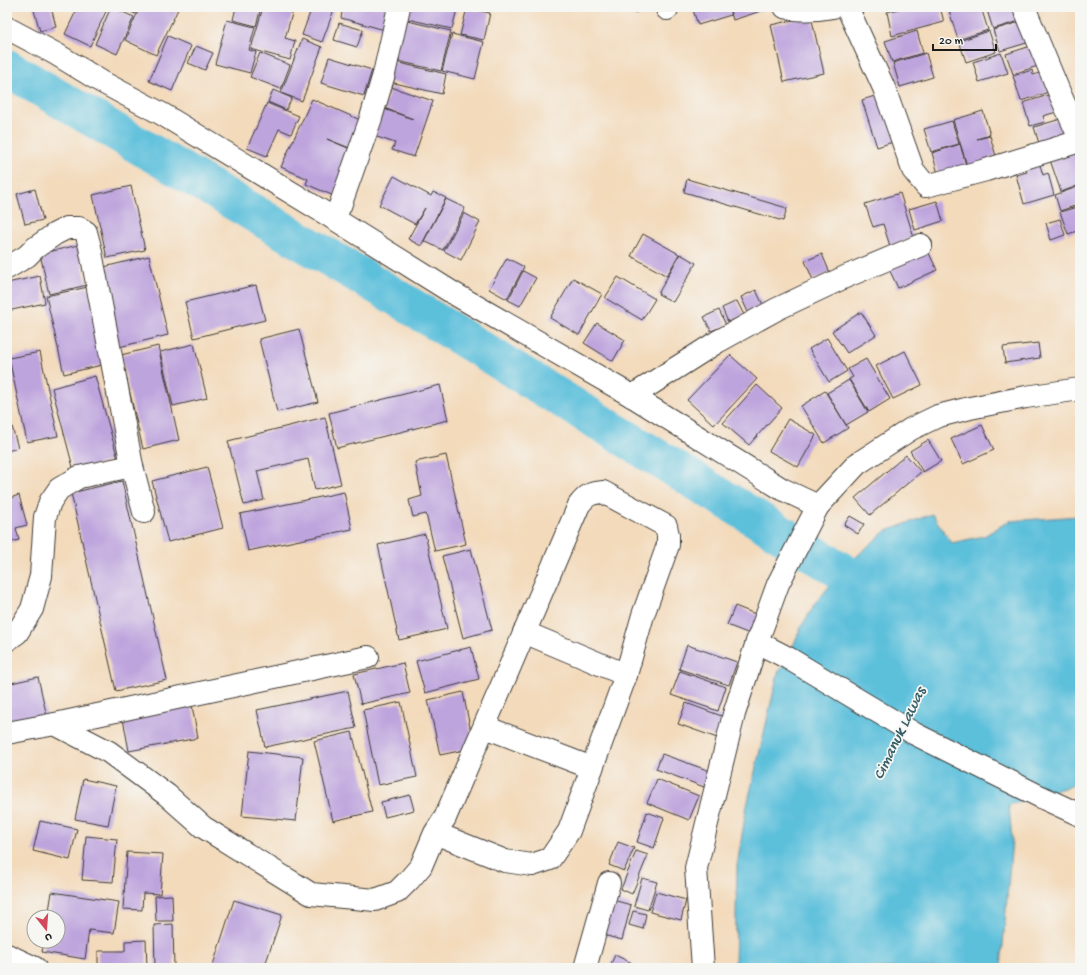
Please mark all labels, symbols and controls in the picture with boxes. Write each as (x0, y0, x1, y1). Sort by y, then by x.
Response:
scale bar (933, 26, 996, 52)
text: 20 m (939, 35, 964, 49)
water label: Cimanuk Lawas (870, 683, 932, 783)
north arrow (26, 909, 66, 949)
text: U (43, 930, 53, 944)

